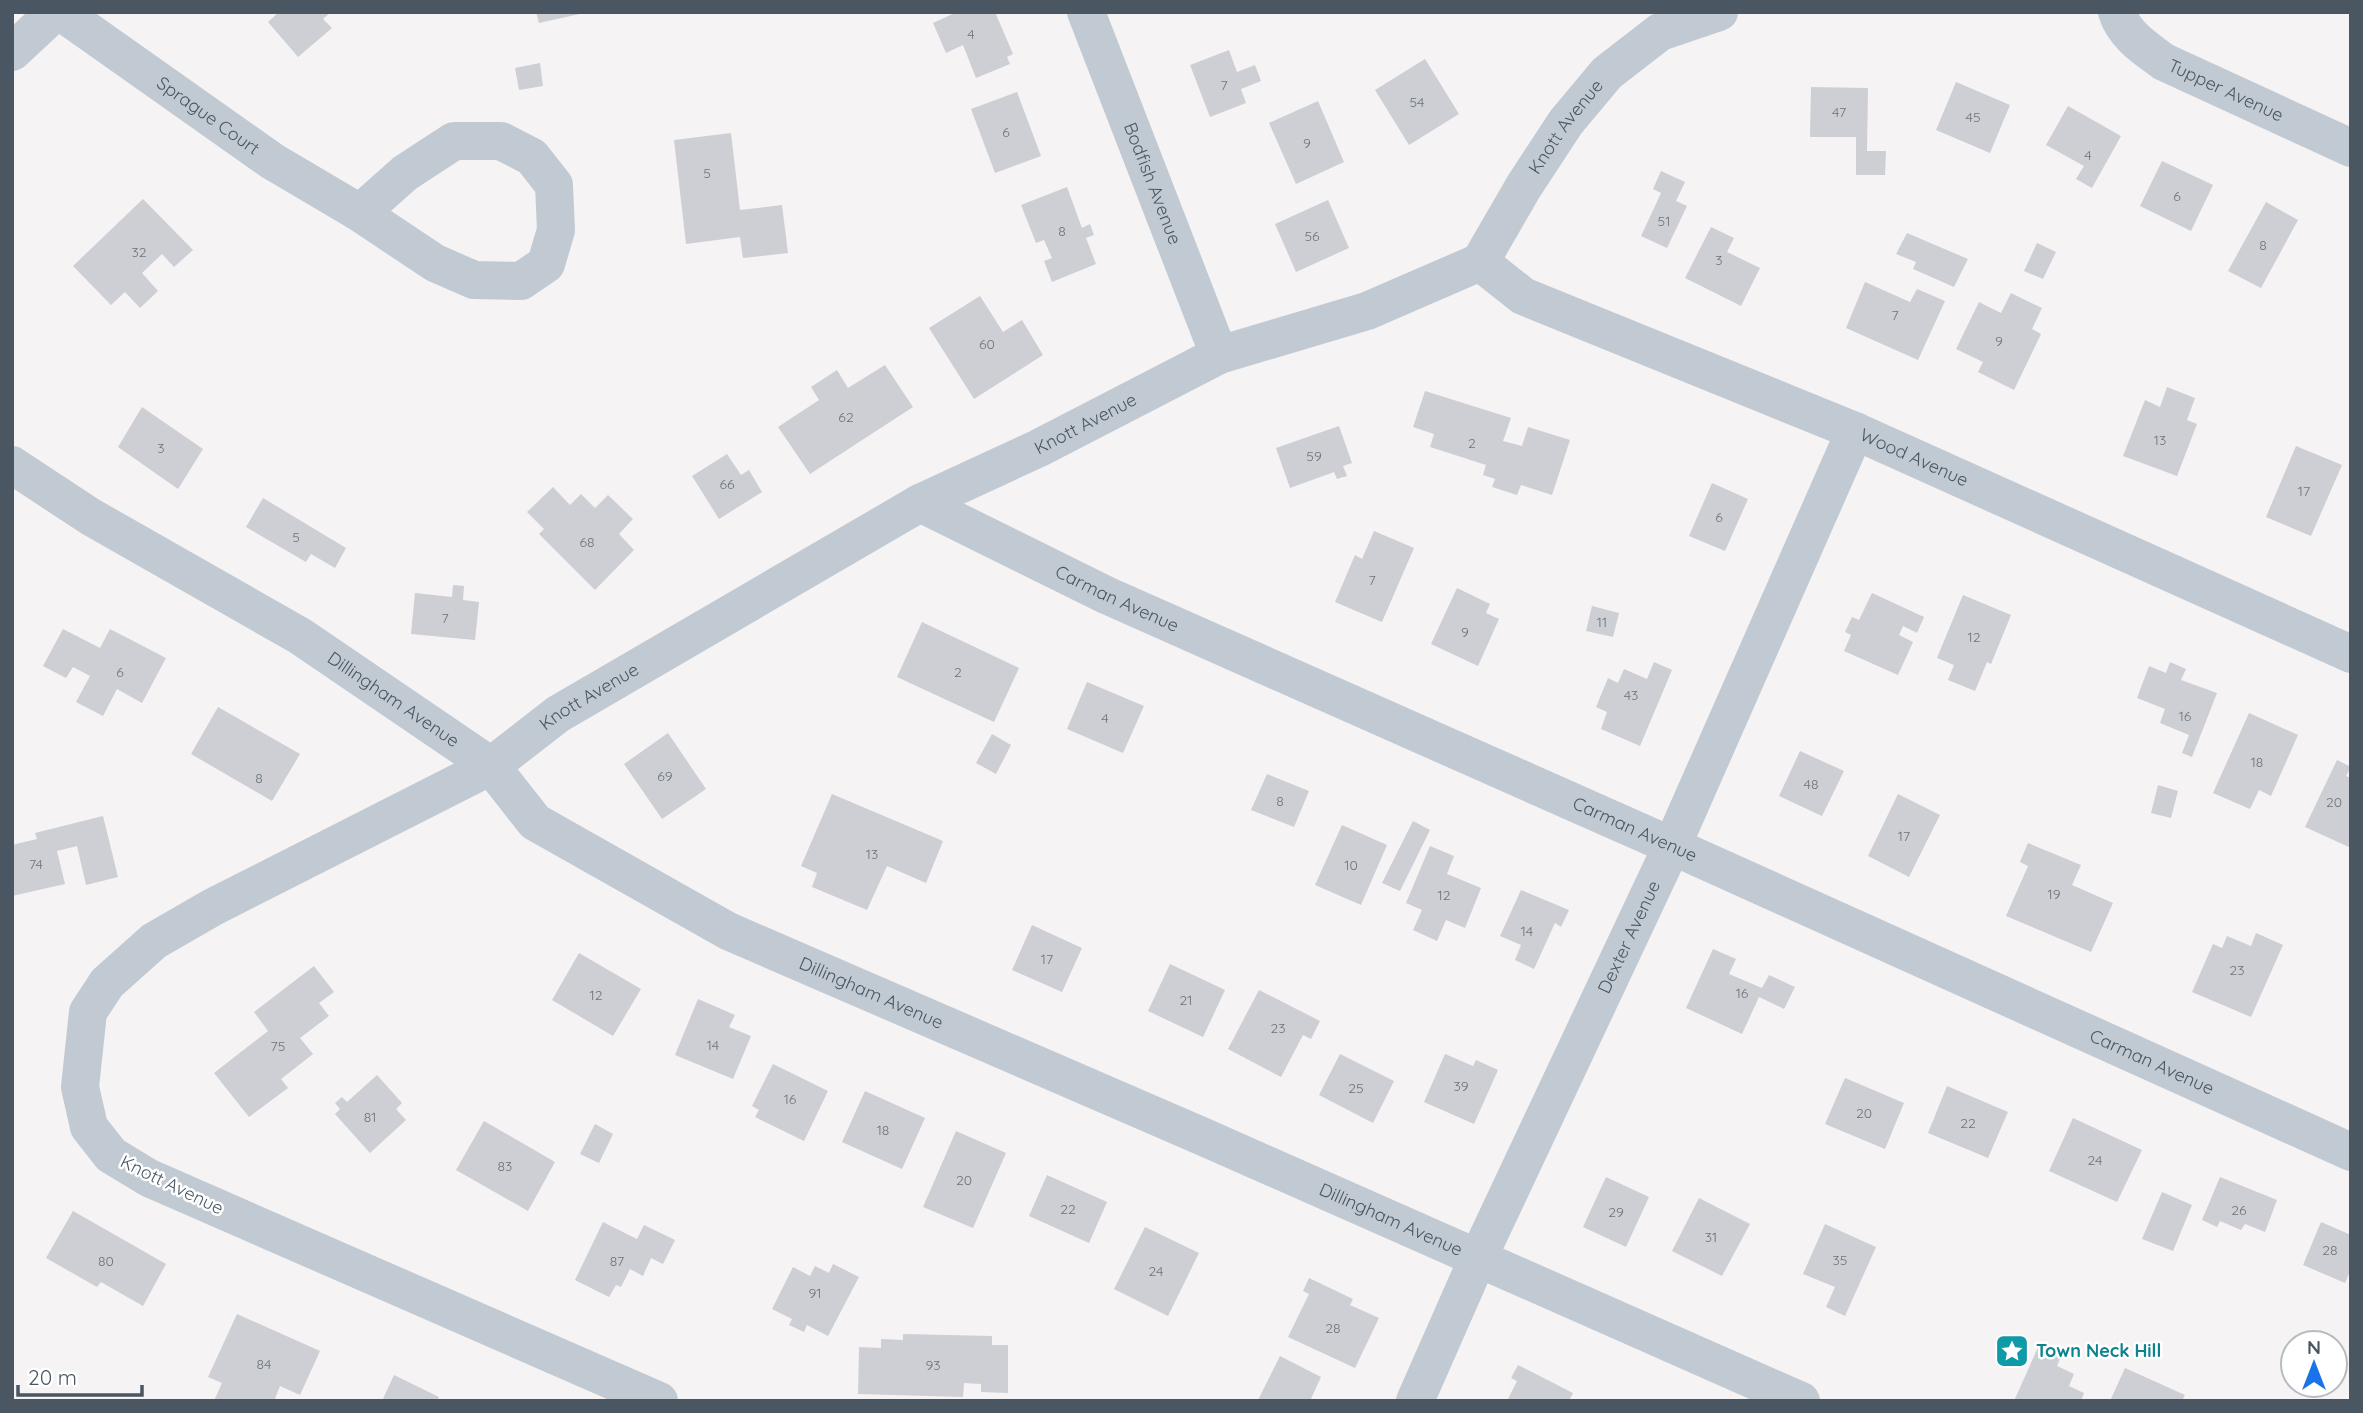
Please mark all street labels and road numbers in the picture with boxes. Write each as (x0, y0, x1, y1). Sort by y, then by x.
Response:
street label: Tupper Avenue (2165, 54, 2287, 126)
street label: Sprague Court (152, 71, 264, 160)
street label: Knott Avenue (1523, 74, 1608, 178)
street label: Bodfish Avenue (1119, 119, 1187, 248)
street label: Knott Avenue (1030, 388, 1140, 459)
street label: Wood Avenue (1857, 423, 1972, 491)
street label: Carman Avenue (1051, 560, 1183, 637)
street label: Dillingham Avenue (323, 646, 464, 752)
street label: Knott Avenue (535, 657, 643, 735)
street label: Carman Avenue (1569, 791, 1701, 867)
street label: Dexter Avenue (1592, 877, 1665, 997)
street label: Dillingham Avenue (796, 951, 947, 1034)
street label: Carman Avenue (2086, 1024, 2218, 1100)
street label: Knott Avenue (117, 1150, 228, 1219)
street label: Dillingham Avenue (1316, 1177, 1466, 1261)

